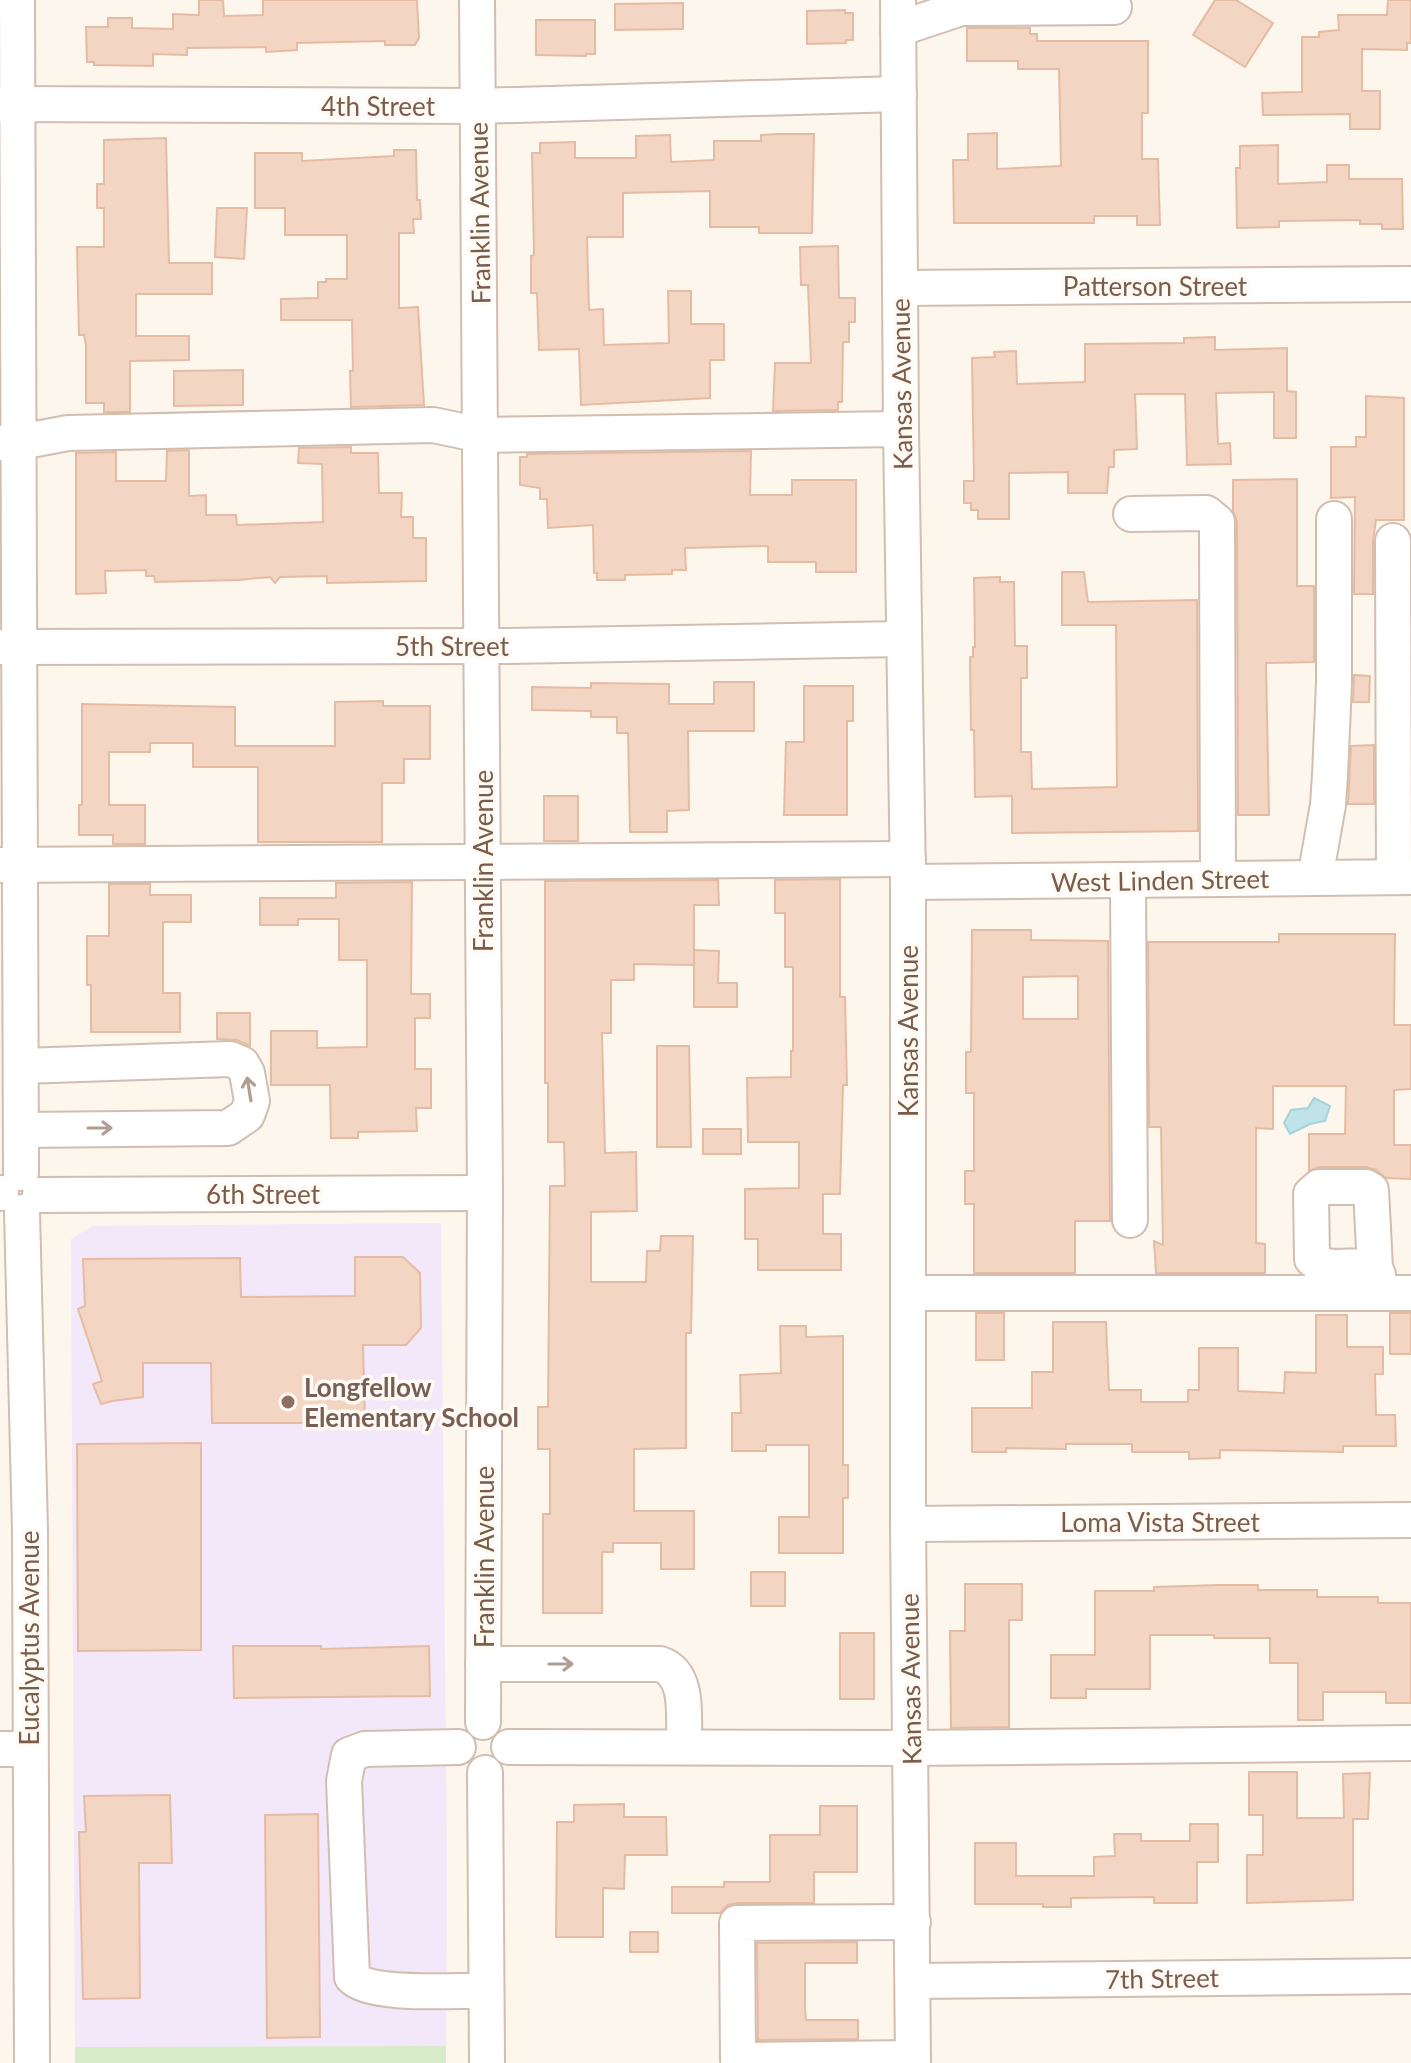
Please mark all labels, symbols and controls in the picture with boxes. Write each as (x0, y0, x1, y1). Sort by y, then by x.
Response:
street label: 4th Street (321, 90, 436, 122)
street label: Franklin Avenue (461, 122, 497, 304)
street label: Patterson Street (1063, 270, 1248, 302)
street label: Kansas Avenue (884, 298, 918, 470)
street label: 5th Street (395, 630, 510, 662)
street label: Franklin Avenue (467, 770, 499, 952)
street label: West Linden Street (1051, 862, 1270, 898)
street label: Kansas Avenue (892, 945, 924, 1117)
one-way arrow (241, 1076, 256, 1102)
one-way arrow (86, 1121, 113, 1136)
street label: 6th Street (206, 1178, 321, 1210)
place label: Longfellow Elementary School (304, 1371, 519, 1433)
marker: Longfellow Elementary School (279, 1393, 297, 1411)
street label: Franklin Avenue (468, 1466, 500, 1648)
street label: Loma Vista Street (1060, 1506, 1260, 1538)
street label: Eucalyptus Avenue (13, 1530, 45, 1746)
street label: Kansas Avenue (893, 1593, 927, 1765)
one-way arrow (547, 1656, 574, 1672)
street label: 7th Street (1105, 1961, 1220, 1995)

